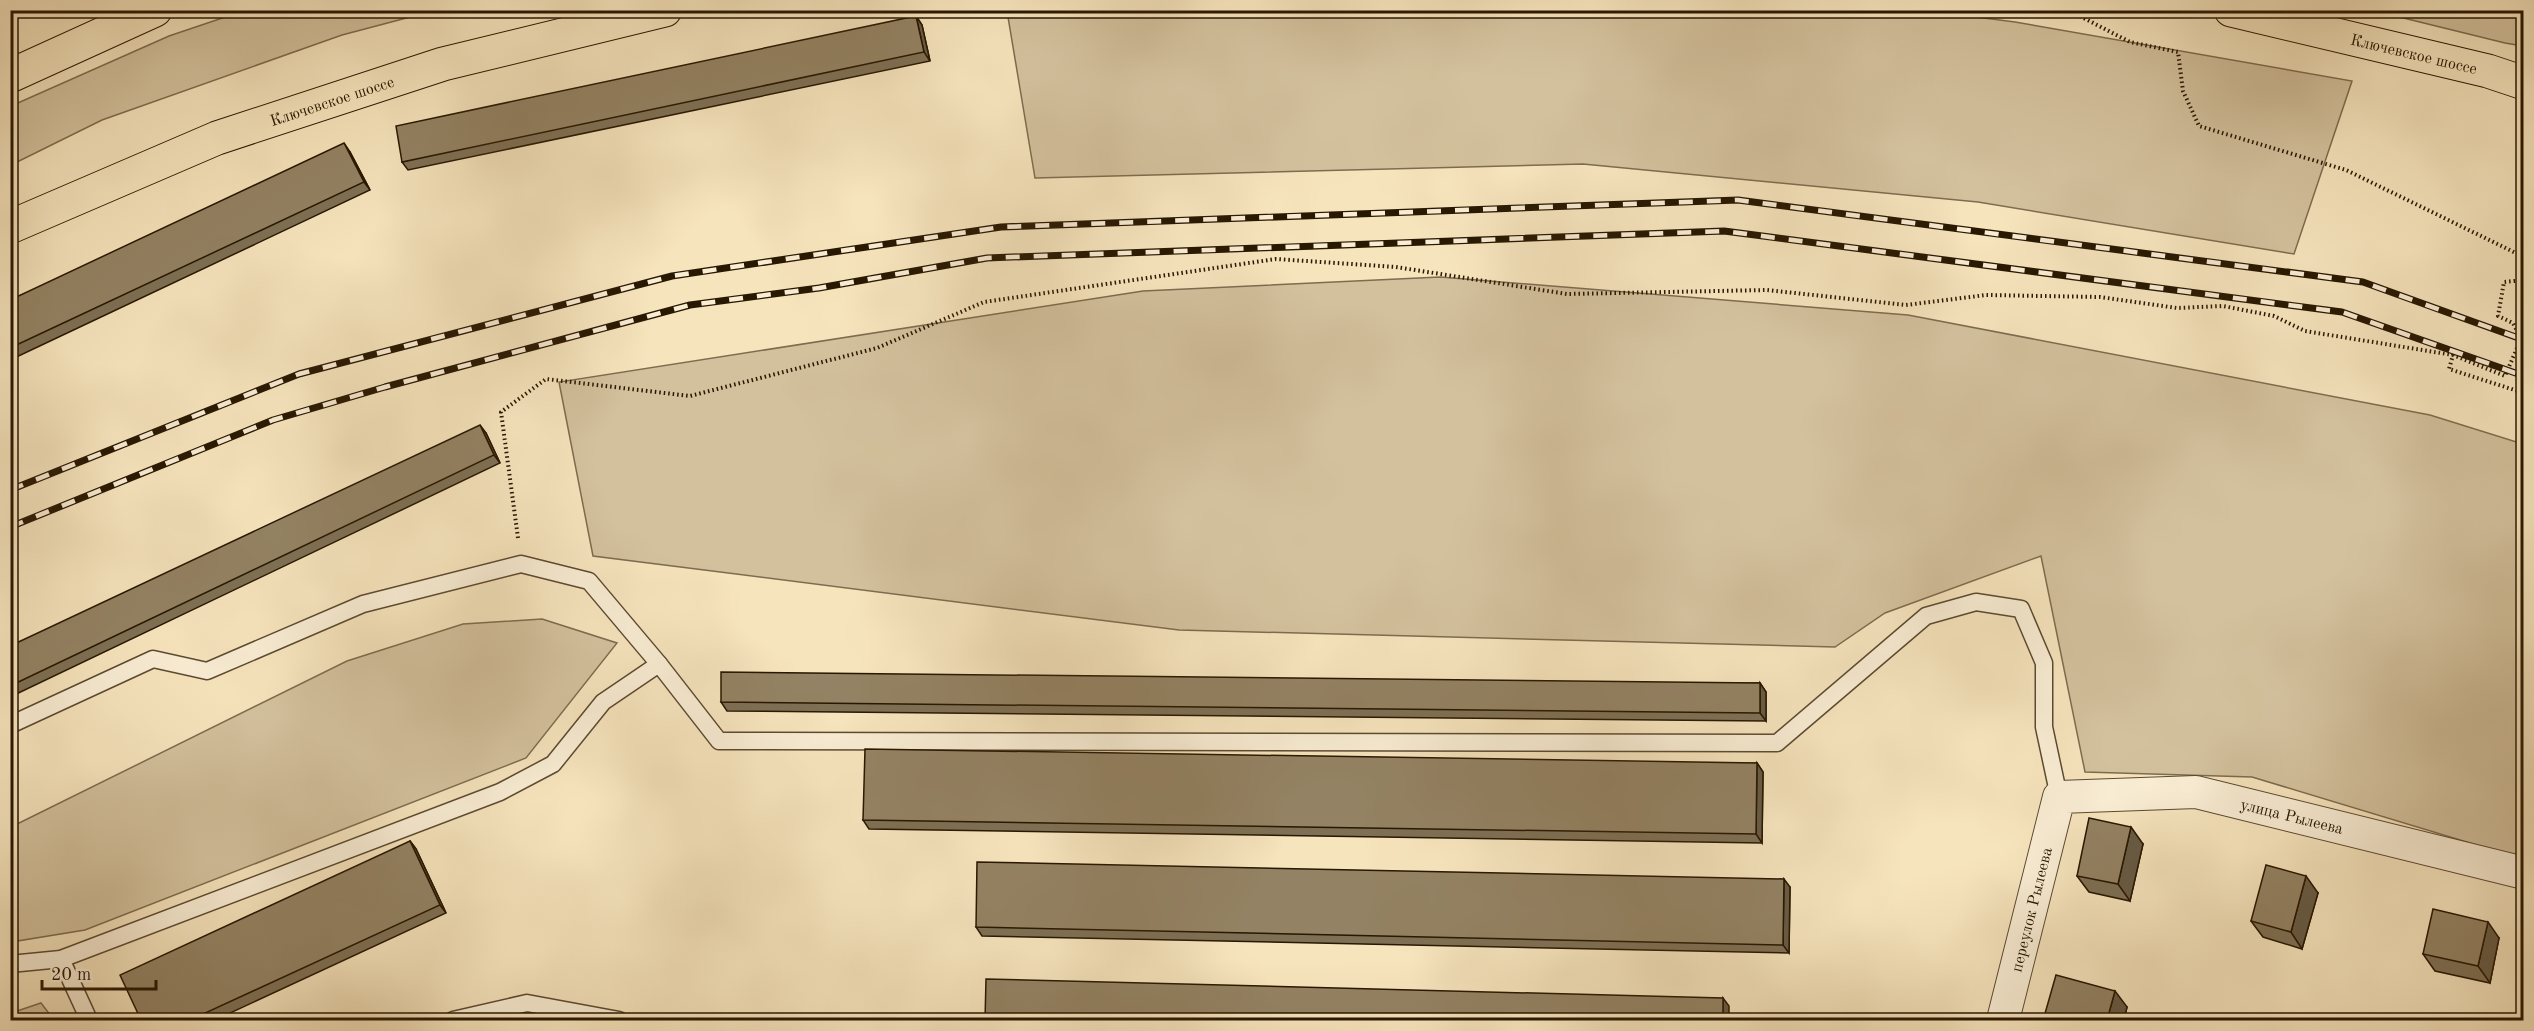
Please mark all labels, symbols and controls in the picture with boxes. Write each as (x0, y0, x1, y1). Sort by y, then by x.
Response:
street label: Ключевское шоссе (2348, 33, 2478, 78)
street label: Ключевское шоссе (268, 75, 396, 130)
street label: улица Рылеева (2239, 797, 2345, 838)
street label: переулок Рылеева (2009, 846, 2056, 974)
scale bar (42, 953, 156, 991)
text: 20 m (51, 966, 91, 984)

